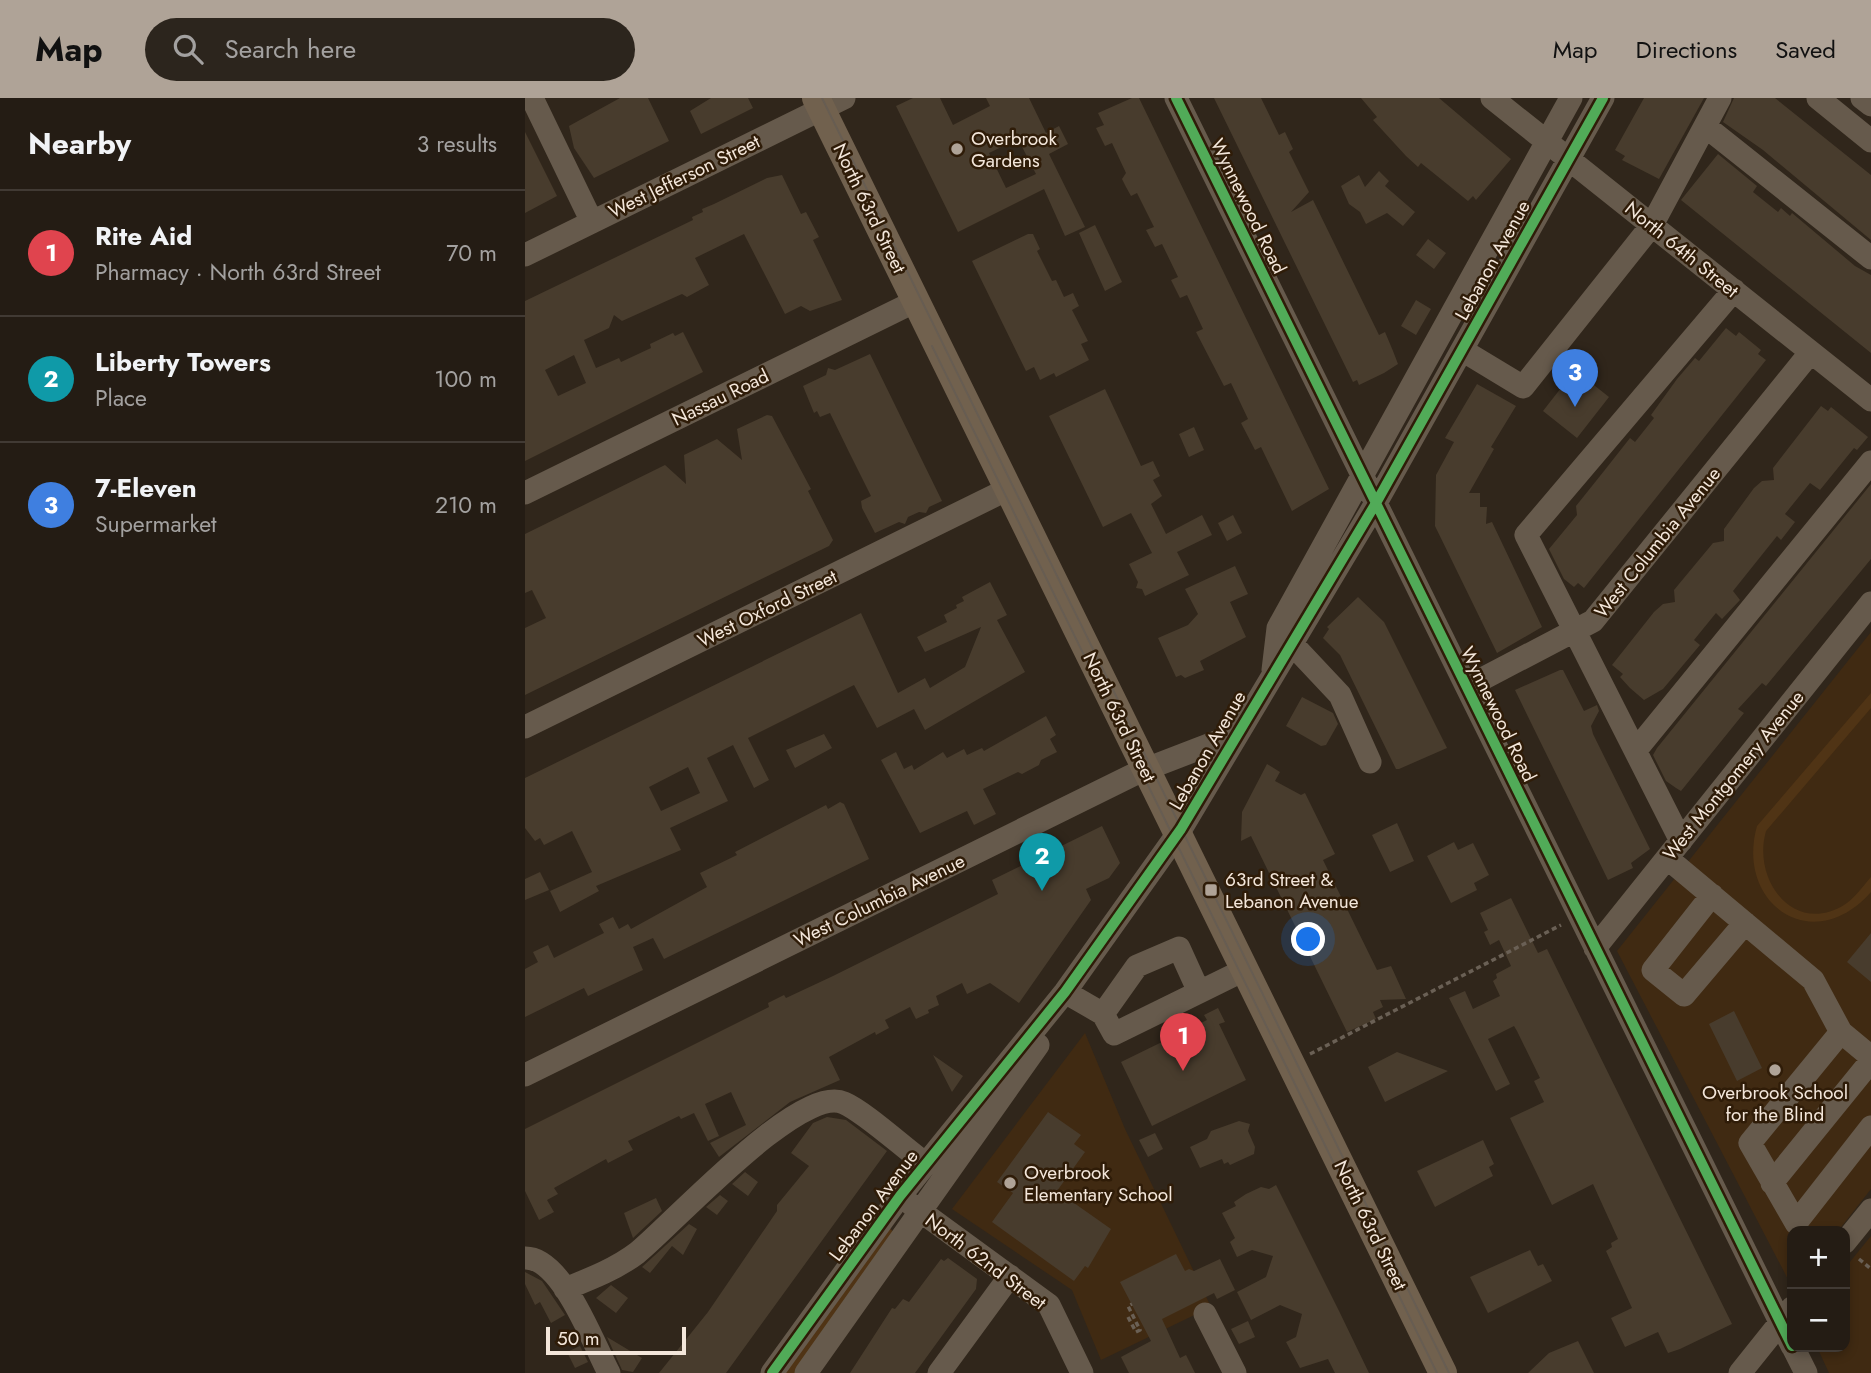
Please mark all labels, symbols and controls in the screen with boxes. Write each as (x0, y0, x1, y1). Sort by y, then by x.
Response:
search box (145, 18, 635, 81)
text: Map (35, 26, 103, 73)
icon: search (169, 30, 207, 68)
text: Search here (225, 30, 356, 68)
text: Map (1553, 32, 1598, 67)
text: Directions (1636, 32, 1737, 67)
text: Saved (1775, 32, 1836, 67)
text: Nearby (28, 122, 131, 165)
place label: Overbrook Gardens (971, 125, 1057, 174)
text: 3 results (417, 127, 497, 161)
street label: West Jefferson Street (604, 128, 765, 225)
street label: Wynnewood Road (1204, 134, 1293, 278)
street label: North 63rd Street (826, 139, 913, 278)
marker: Overbrook Gardens (949, 141, 965, 157)
street label: Lebanon Avenue (1448, 195, 1537, 325)
street label: North 64th Street (1619, 195, 1745, 304)
text: Rite Aid (95, 217, 192, 255)
text: 1 (45, 236, 57, 270)
text: 70 m (446, 236, 497, 270)
text: Pharmacy · North 63rd Street (95, 255, 381, 289)
text: Liberty Towers (95, 343, 271, 381)
pin: 3 (1552, 349, 1598, 407)
text: 2 (43, 362, 59, 396)
text: 100 m (434, 362, 497, 396)
street label: Nassau Road (667, 362, 773, 433)
text: Place (95, 381, 147, 415)
street label: West Columbia Avenue (1588, 461, 1727, 624)
text: 7-Eleven (95, 469, 197, 507)
text: 3 (44, 488, 58, 522)
text: 210 m (435, 488, 497, 522)
text: Supermarket (95, 507, 217, 541)
street label: West Oxford Street (693, 563, 842, 654)
street label: Wynnewood Road (1454, 642, 1543, 786)
street label: North 63rd Street (1076, 648, 1163, 787)
street label: West Montgomery Avenue (1656, 684, 1811, 866)
street label: Lebanon Avenue (1162, 686, 1253, 815)
pin: 2 (1019, 833, 1065, 891)
street label: West Columbia Avenue (789, 847, 970, 954)
place label: 63rd Street & Lebanon Avenue (1225, 866, 1359, 915)
marker: 63rd Street & Lebanon Avenue (1203, 882, 1219, 898)
your location (1291, 922, 1325, 956)
pin: 1 (1160, 1013, 1206, 1071)
marker: Overbrook School for the Blind (1767, 1062, 1783, 1078)
place label: Overbrook School for the Blind (1702, 1079, 1848, 1128)
street label: Lebanon Avenue (822, 1144, 924, 1267)
street label: North 63rd Street (1327, 1156, 1414, 1295)
place label: Overbrook Elementary School (1024, 1159, 1173, 1208)
marker: Overbrook Elementary School (1002, 1175, 1018, 1191)
street label: North 62nd Street (919, 1207, 1052, 1316)
map controls (1787, 1226, 1850, 1352)
button: + (1787, 1226, 1850, 1289)
button: − (1787, 1289, 1850, 1352)
scale bar (546, 1324, 686, 1356)
text: 50 m (557, 1325, 600, 1352)

